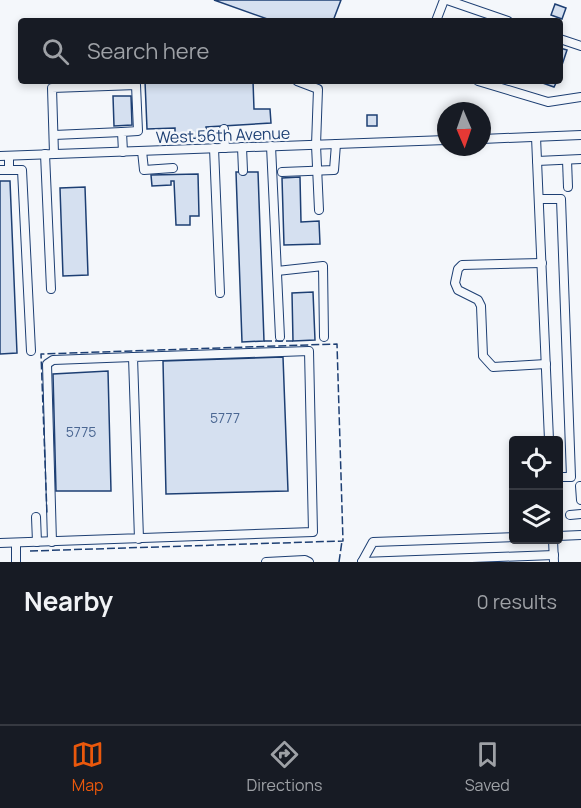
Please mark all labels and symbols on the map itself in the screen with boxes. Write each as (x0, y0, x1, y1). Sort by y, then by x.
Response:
north arrow (437, 102, 491, 156)
street label: West 56th Avenue (155, 122, 291, 148)
house number: 5777 (210, 408, 240, 427)
house number: 5775 (66, 422, 96, 441)

